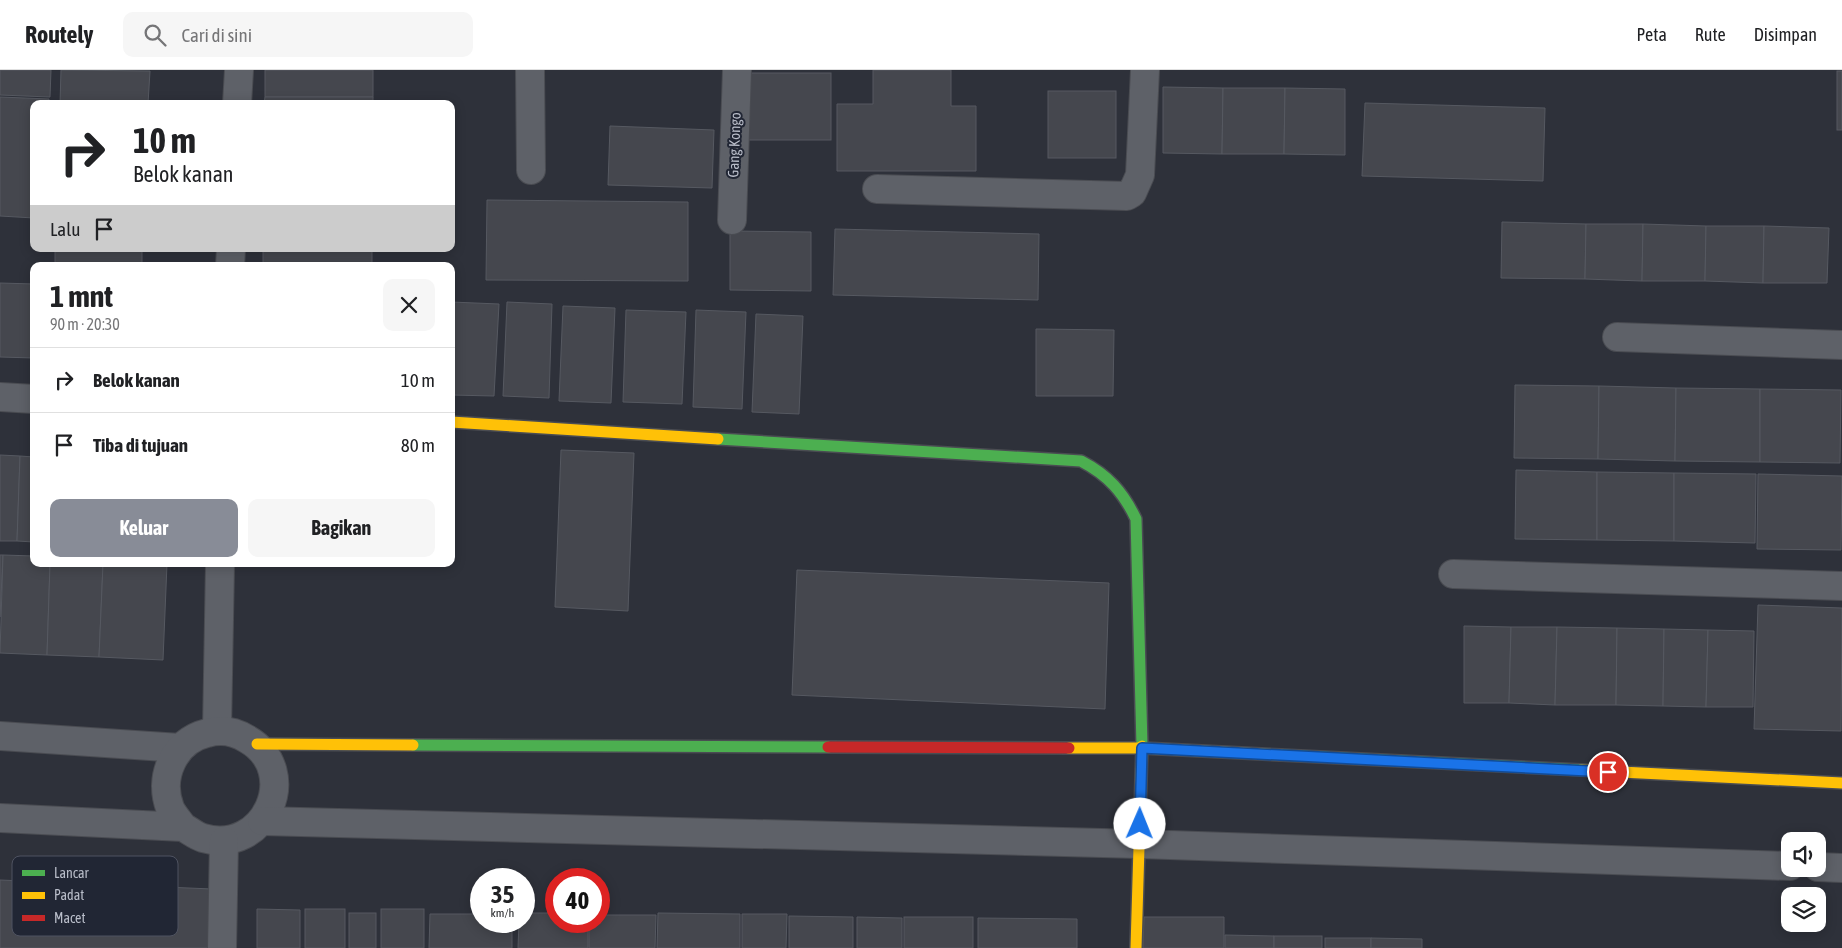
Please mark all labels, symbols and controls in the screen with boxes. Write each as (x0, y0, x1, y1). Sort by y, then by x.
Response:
search box (123, 12, 473, 57)
text: Routely (25, 21, 93, 48)
icon: search (141, 21, 169, 49)
text: Cari di sini (181, 24, 252, 46)
text: Peta (1636, 24, 1667, 45)
text: Rute (1695, 24, 1726, 45)
text: Disimpan (1754, 24, 1817, 45)
street label: Gang Kongo (724, 112, 744, 178)
icon: right (50, 120, 115, 185)
text: 10 m (133, 120, 196, 160)
text: Belok kanan (133, 161, 234, 187)
icon: arrive (90, 215, 118, 243)
text: Lalu (50, 218, 80, 240)
text: 1 mnt (50, 279, 113, 313)
button: close (383, 279, 435, 331)
text: 90 m · 20:30 (50, 315, 120, 333)
icon: right (50, 366, 78, 394)
text: Belok kanan (93, 369, 180, 391)
text: 10 m (401, 369, 435, 391)
icon: arrive (50, 431, 78, 459)
text: Tiba di tujuan (93, 434, 188, 456)
text: 80 m (401, 434, 435, 456)
button: Keluar (50, 499, 238, 557)
button: Bagikan (248, 499, 435, 557)
pin (1587, 751, 1629, 793)
icon: arrive (1594, 758, 1622, 786)
position arrow (1113, 797, 1165, 849)
map controls (1781, 832, 1826, 932)
button: sound (1781, 832, 1826, 877)
legend (12, 856, 178, 936)
text: Lancar (54, 865, 89, 881)
speed limit sign: 40 (545, 868, 610, 933)
text: 35 (491, 880, 514, 908)
text: Padat (54, 887, 84, 903)
button: layers (1781, 887, 1826, 932)
text: km/h (491, 906, 514, 920)
text: Macet (54, 910, 85, 926)

